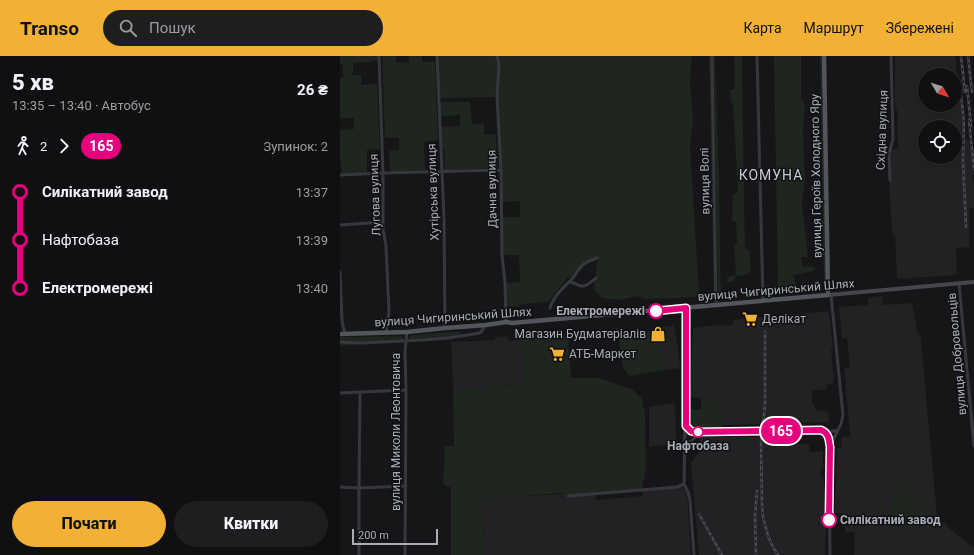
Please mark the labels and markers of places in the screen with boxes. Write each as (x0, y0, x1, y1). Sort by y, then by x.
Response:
marker: Електромережі (648, 303, 664, 319)
place label: Електромережі (556, 304, 645, 318)
supermarket icon: Делікат (741, 310, 759, 328)
place label: Делікат (762, 312, 806, 326)
shop icon: Магазин Будматеріалів (649, 325, 667, 343)
place label: Магазин Будматеріалів (514, 327, 646, 341)
supermarket icon: АТБ-Маркет (548, 345, 566, 363)
place label: АТБ-Маркет (569, 347, 637, 361)
marker: Нафтобаза (692, 426, 704, 438)
place label: Нафтобаза (667, 439, 730, 453)
marker: Силікатний завод (821, 512, 837, 528)
place label: Силікатний завод (840, 513, 941, 527)

